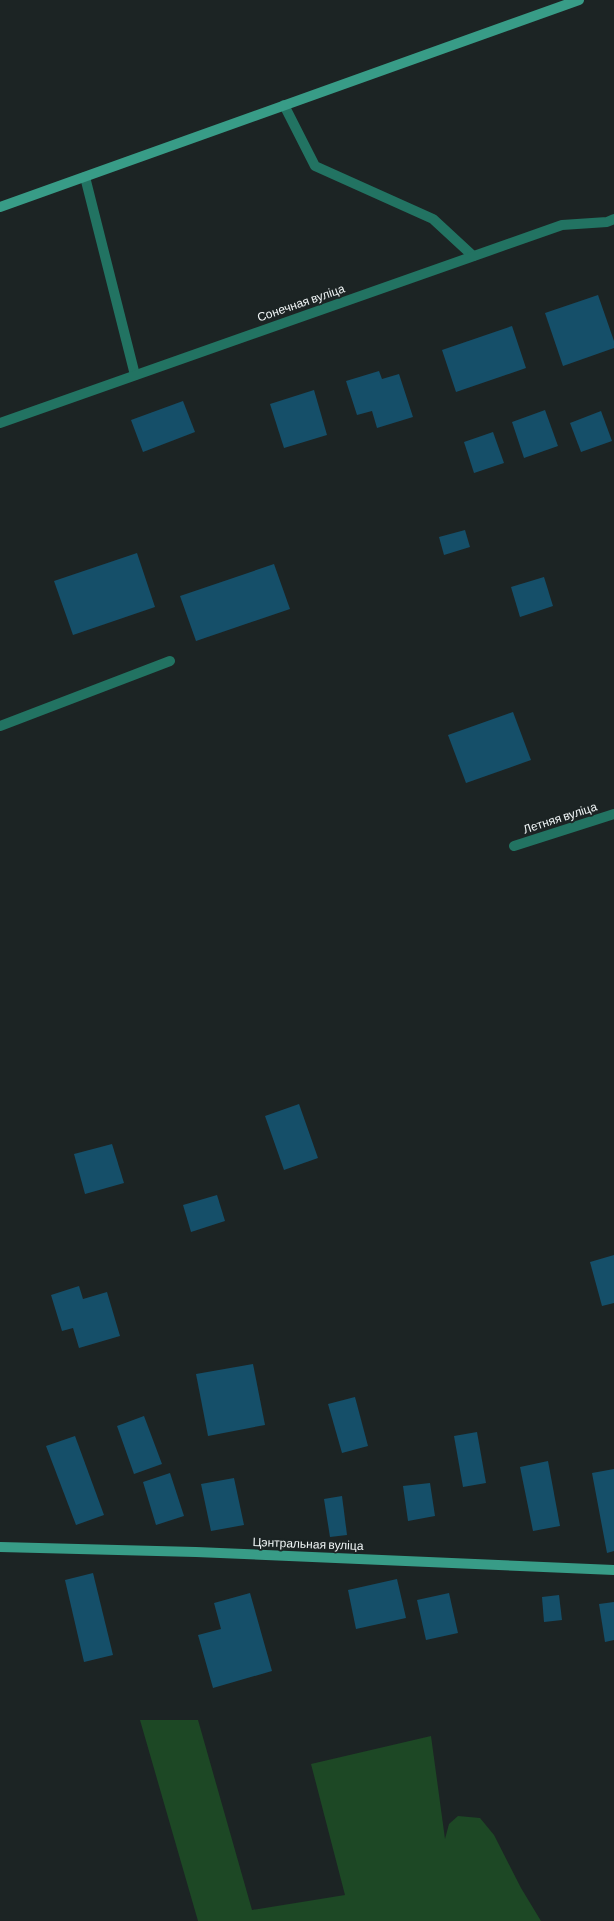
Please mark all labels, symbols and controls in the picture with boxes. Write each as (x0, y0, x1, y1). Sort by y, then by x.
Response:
street label: Сонечная вуліца (255, 280, 347, 325)
street label: Летняя вуліца (521, 798, 599, 837)
street label: Цэнтральная вуліца (252, 1534, 364, 1553)

